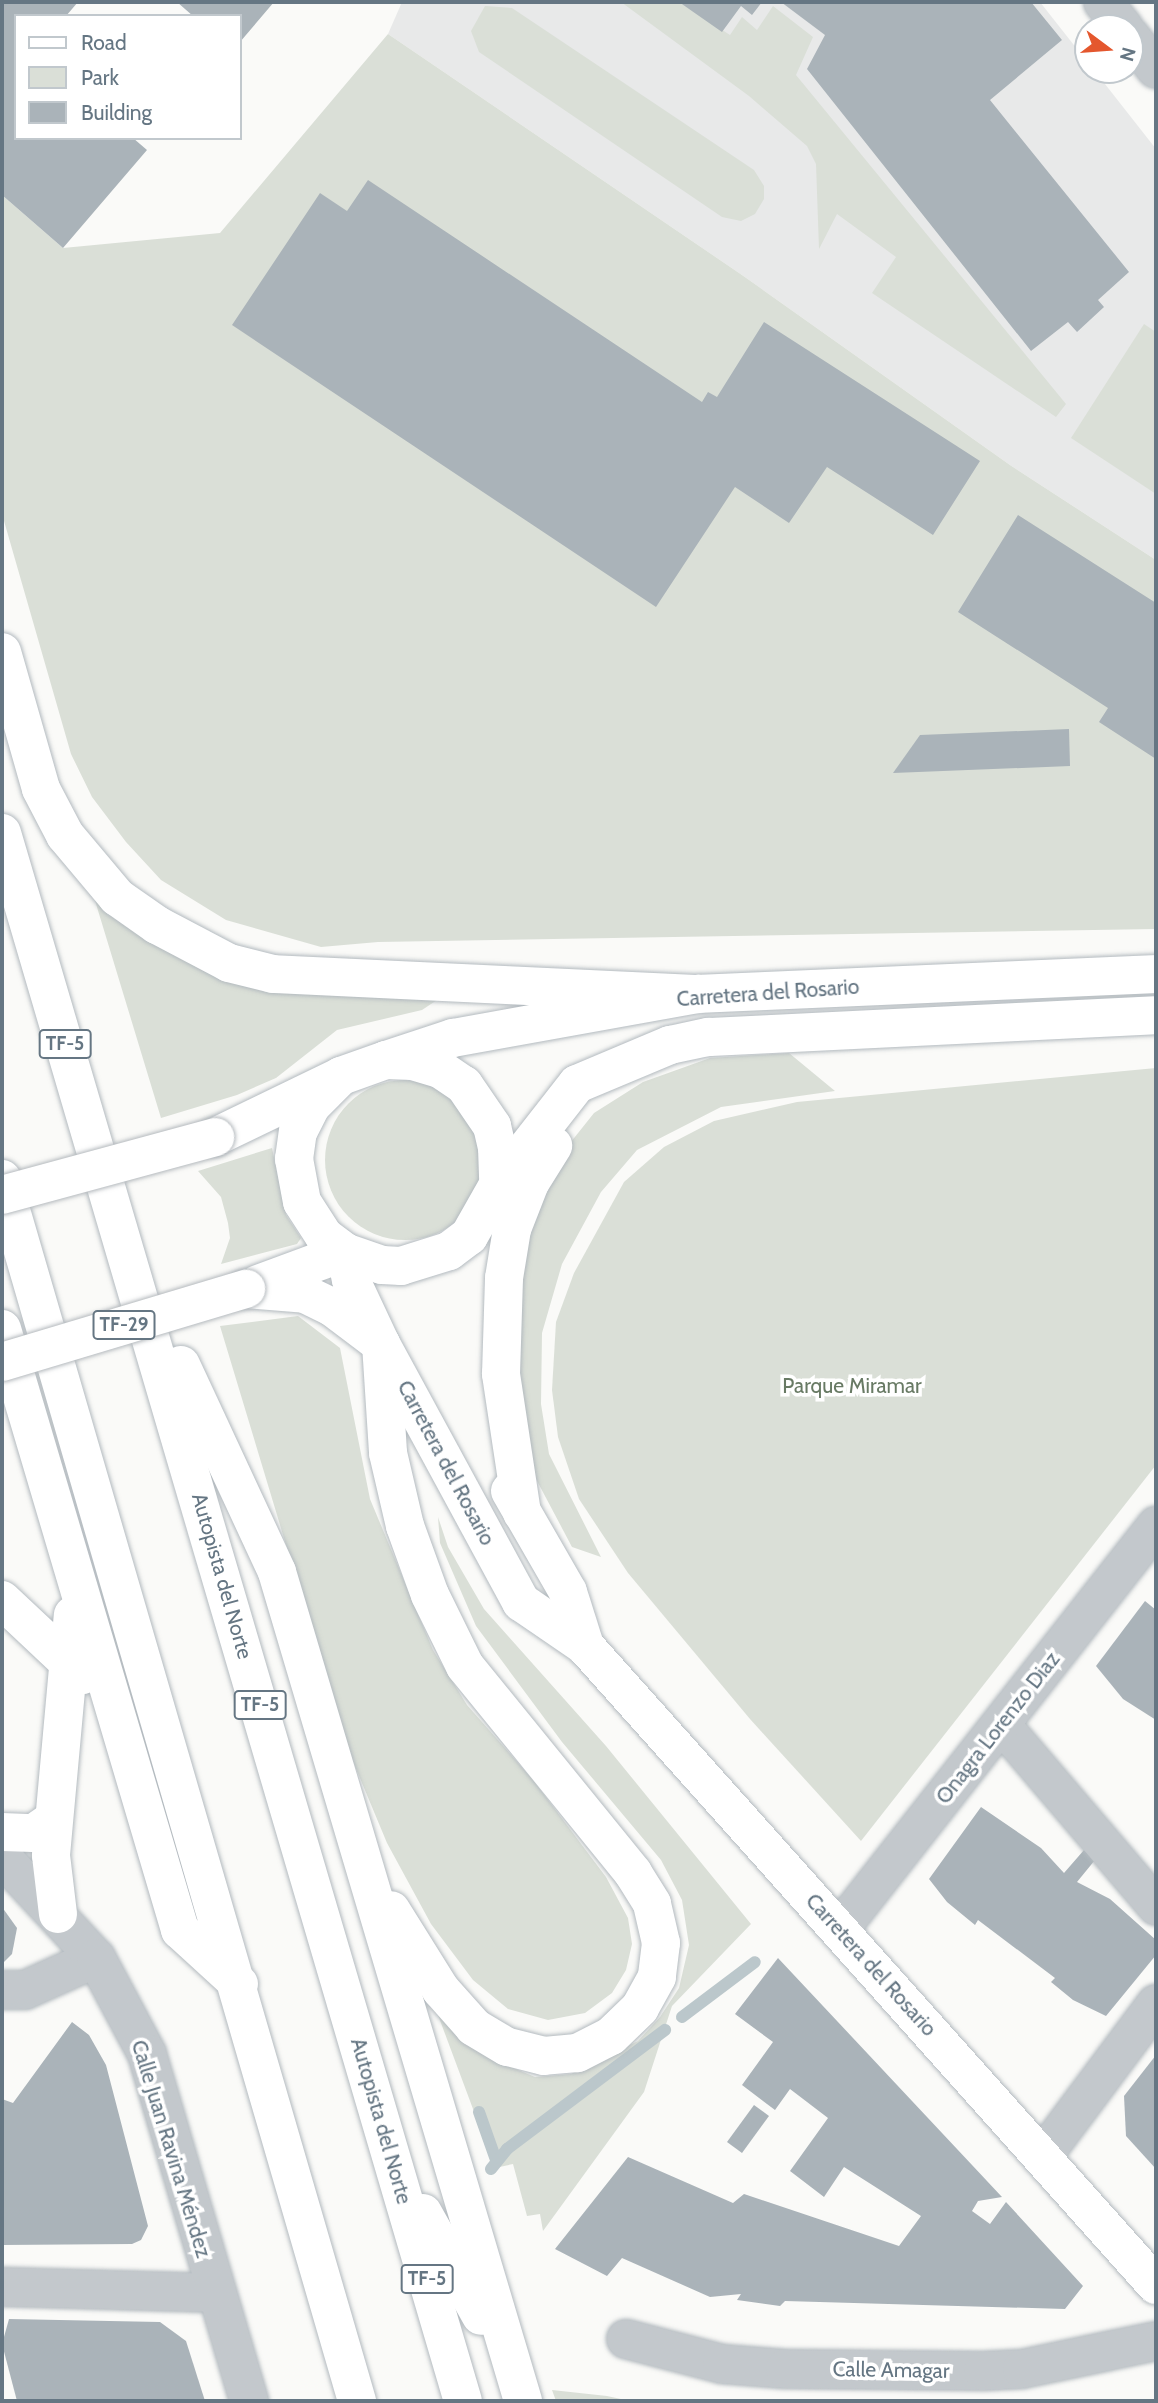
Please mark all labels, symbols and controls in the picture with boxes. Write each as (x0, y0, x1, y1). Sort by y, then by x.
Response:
legend (14, 14, 242, 140)
north arrow (1074, 14, 1144, 84)
text: Road (81, 30, 127, 55)
text: N (1115, 45, 1141, 64)
text: Park (81, 65, 119, 90)
text: Building (81, 100, 152, 125)
street label: Carretera del Rosario (676, 974, 860, 1012)
road number: TF-5 (37, 1028, 93, 1060)
road number: TF-29 (92, 1310, 156, 1340)
park label: Parque Miramar (782, 1373, 922, 1399)
street label: Carretera del Rosario (392, 1376, 500, 1550)
street label: Autopista del Norte (186, 1490, 258, 1662)
street label: Onagra Lorenzo Diaz (931, 1647, 1065, 1809)
road number: TF-5 (232, 1690, 288, 1721)
street label: Carretera del Rosario (800, 1889, 942, 2041)
street label: Autopista del Norte (345, 2035, 417, 2207)
street label: Calle Juan Ravina Méndez (126, 2037, 216, 2261)
road number: TF-5 (399, 2264, 455, 2294)
street label: Calle Amagar (832, 2356, 950, 2384)

